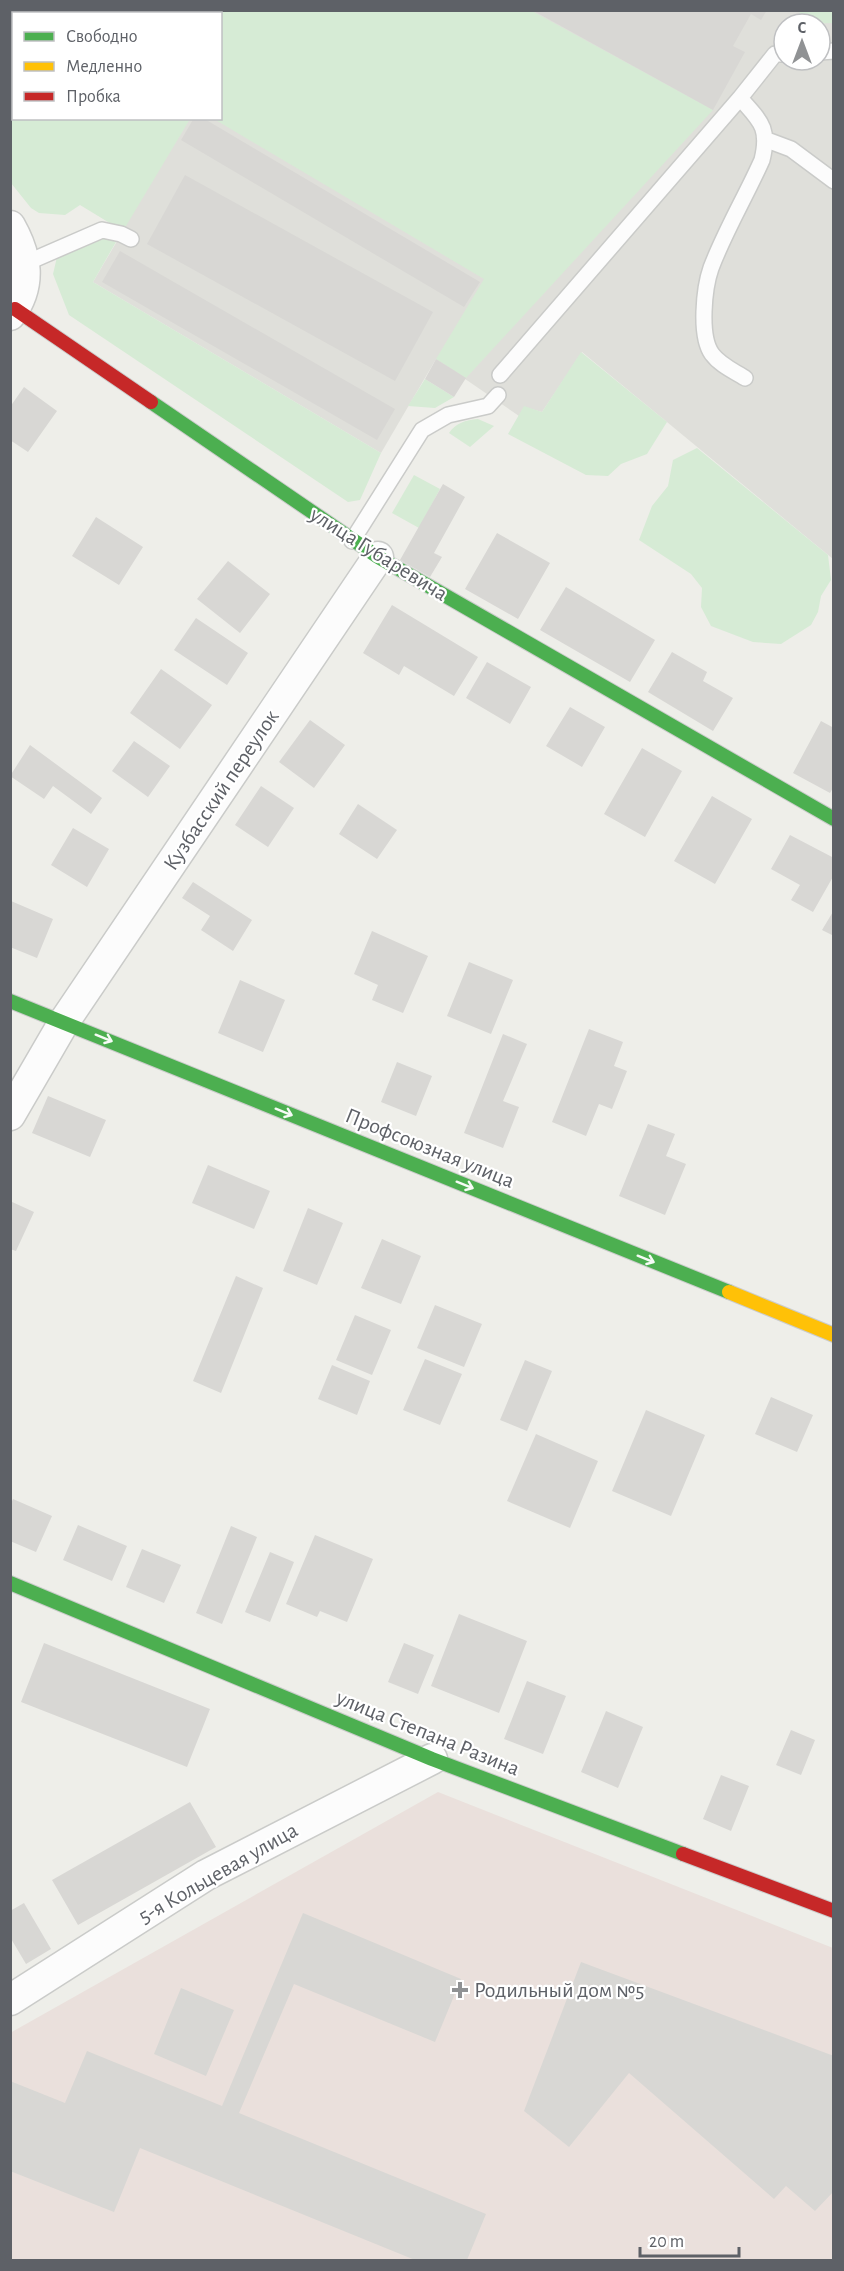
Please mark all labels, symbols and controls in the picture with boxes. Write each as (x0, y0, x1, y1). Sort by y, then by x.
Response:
legend (12, 12, 222, 120)
north arrow (772, 12, 832, 72)
text: С (798, 20, 807, 36)
text: Свободно (66, 27, 138, 46)
text: Медленно (66, 58, 142, 76)
text: Пробка (66, 87, 121, 106)
street label: улица Губаревича (306, 502, 452, 605)
street label: Кузбасский переулок (159, 706, 283, 874)
one-way arrow (94, 1033, 112, 1044)
street label: Профсоюзная улица (342, 1104, 518, 1192)
one-way arrow (275, 1107, 293, 1118)
one-way arrow (455, 1180, 474, 1191)
one-way arrow (636, 1254, 654, 1265)
street label: улица Степана Разина (332, 1686, 523, 1780)
street label: 5-я Кольцевая улица (135, 1819, 301, 1927)
place label: Родильный дом №5 (474, 1979, 644, 2001)
marker: Родильный дом №5 (451, 1981, 469, 1999)
scale bar (640, 2220, 739, 2258)
text: 20 m (649, 2233, 684, 2251)

